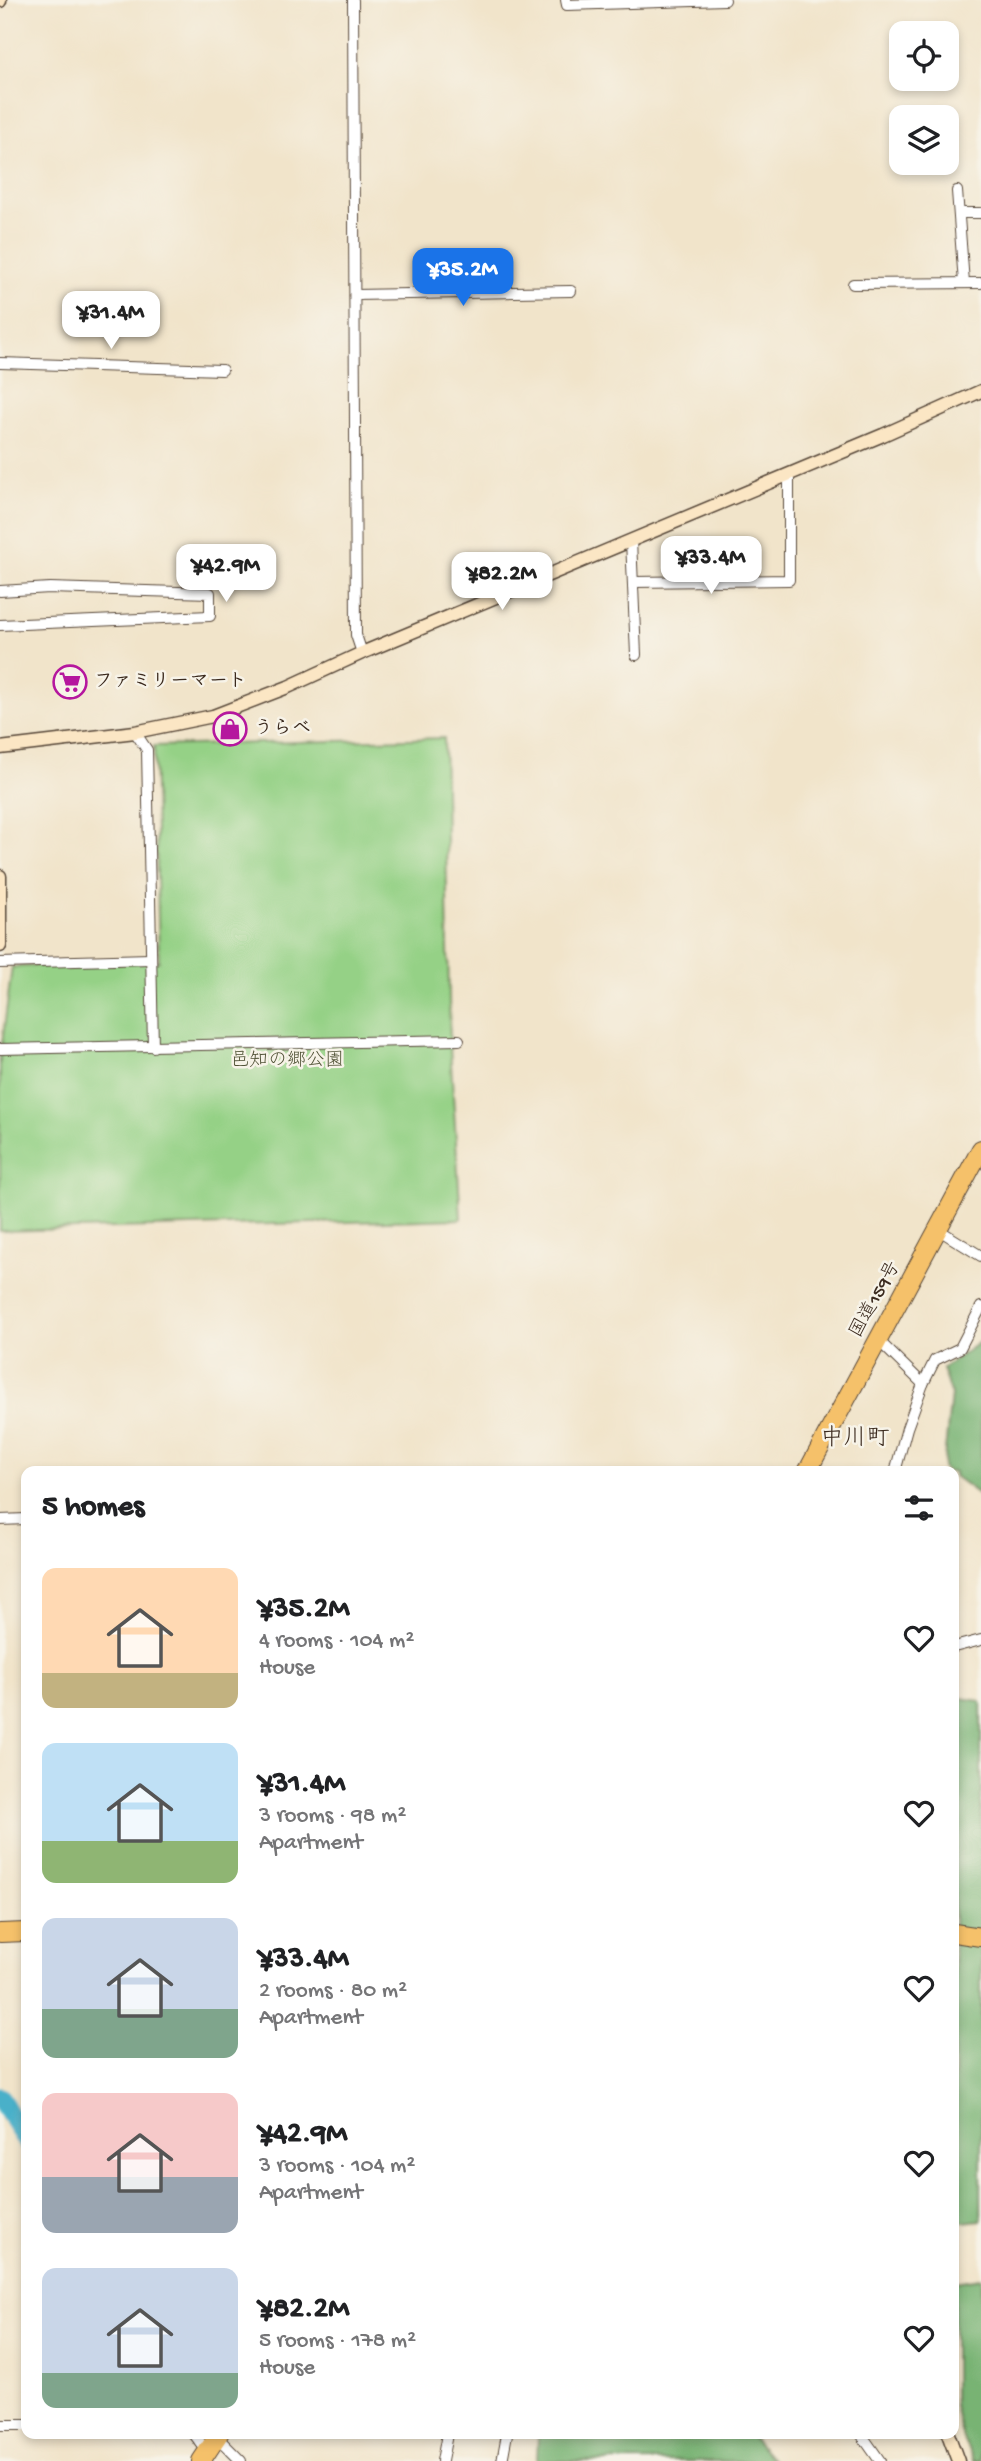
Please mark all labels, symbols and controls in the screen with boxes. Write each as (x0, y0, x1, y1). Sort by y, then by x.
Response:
map controls (889, 21, 959, 175)
button: locate (889, 21, 959, 91)
button: layers (889, 105, 959, 175)
pin: ¥35.2M (406, 248, 520, 308)
text: ¥35.2M (428, 257, 498, 284)
pin: ¥31.4M (54, 292, 168, 351)
text: ¥31.4M (78, 300, 144, 327)
pin: ¥33.4M (654, 536, 768, 596)
pin: ¥42.9M (169, 544, 283, 604)
text: ¥33.4M (677, 545, 745, 572)
pin: ¥82.2M (445, 552, 559, 612)
text: ¥42.9M (192, 553, 260, 580)
text: ¥82.2M (468, 561, 537, 588)
supermarket icon: ファミリーマート (51, 663, 89, 701)
place label: ファミリーマート (94, 671, 247, 694)
shop icon: うらべ (211, 710, 249, 748)
place label: うらべ (254, 718, 311, 741)
park label: 邑知の郷公園 (230, 1050, 344, 1073)
street label: 国道159号 (845, 1257, 906, 1342)
district label: 中川町 (821, 1425, 890, 1453)
icon: filters (900, 1489, 938, 1527)
text: 5 homes (42, 1491, 144, 1526)
text: ¥35.2M (259, 1593, 349, 1628)
icon: home (98, 1596, 182, 1680)
icon: heart (900, 1619, 938, 1657)
text: 4 rooms · 104 m² (259, 1628, 414, 1655)
text: House (259, 1655, 315, 1682)
text: ¥31.4M (259, 1768, 345, 1803)
icon: home (98, 1771, 182, 1855)
icon: heart (900, 1794, 938, 1832)
text: 3 rooms · 98 m² (259, 1803, 406, 1830)
text: Apartment (259, 1830, 363, 1857)
text: ¥33.4M (259, 1943, 349, 1978)
icon: home (98, 1946, 182, 2030)
icon: heart (900, 1969, 938, 2007)
text: 2 rooms · 80 m² (259, 1978, 407, 2005)
text: Apartment (259, 2005, 363, 2032)
text: ¥42.9M (259, 2118, 347, 2153)
icon: home (98, 2121, 182, 2205)
icon: heart (900, 2144, 938, 2182)
text: 3 rooms · 104 m² (259, 2153, 415, 2180)
text: Apartment (259, 2180, 363, 2207)
text: ¥82.2M (259, 2293, 349, 2328)
icon: home (98, 2296, 182, 2380)
icon: heart (900, 2319, 938, 2357)
text: 5 rooms · 178 m² (259, 2328, 416, 2355)
text: House (259, 2355, 315, 2382)

